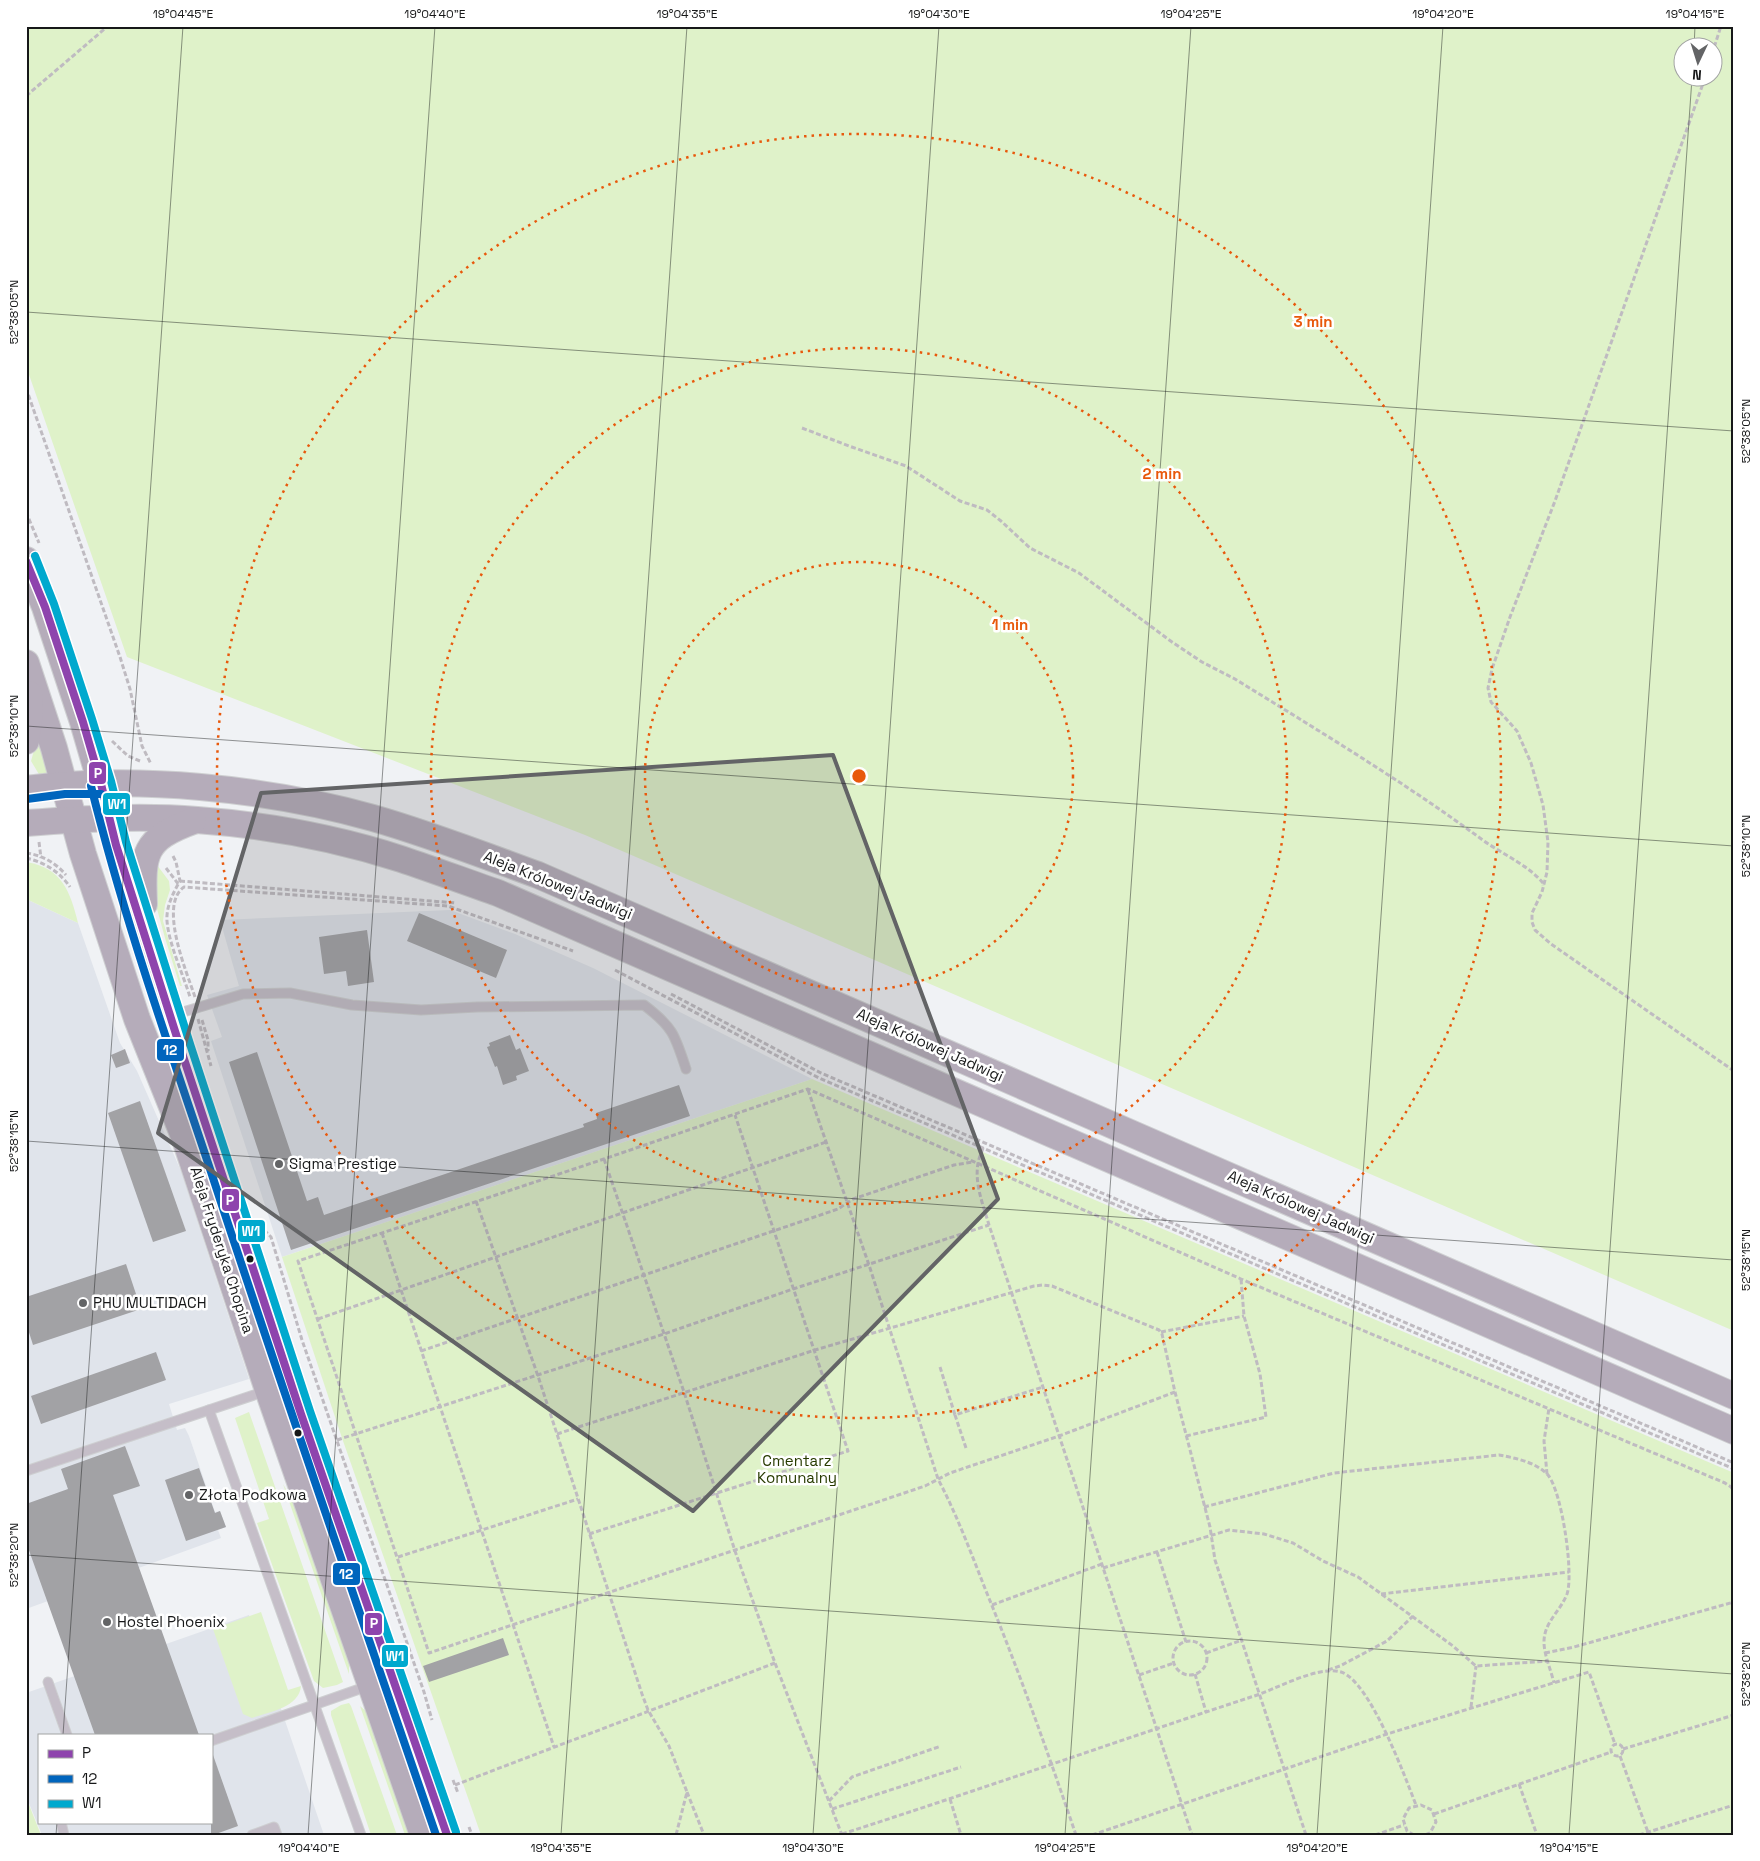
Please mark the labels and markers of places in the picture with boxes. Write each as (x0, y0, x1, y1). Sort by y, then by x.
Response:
centre of rings (850, 767, 868, 785)
place label: Sigma Prestige (289, 1154, 397, 1173)
marker: Sigma Prestige (273, 1158, 285, 1170)
unlabelled marker (245, 1254, 255, 1264)
place label: PHU MULTIDACH (93, 1293, 207, 1312)
marker: PHU MULTIDACH (77, 1297, 89, 1309)
unlabelled marker (293, 1428, 303, 1438)
place label: Złota Podkowa (199, 1485, 307, 1504)
marker: Złota Podkowa (183, 1489, 195, 1501)
place label: Hostel Phoenix (117, 1612, 225, 1631)
marker: Hostel Phoenix (101, 1616, 113, 1628)

